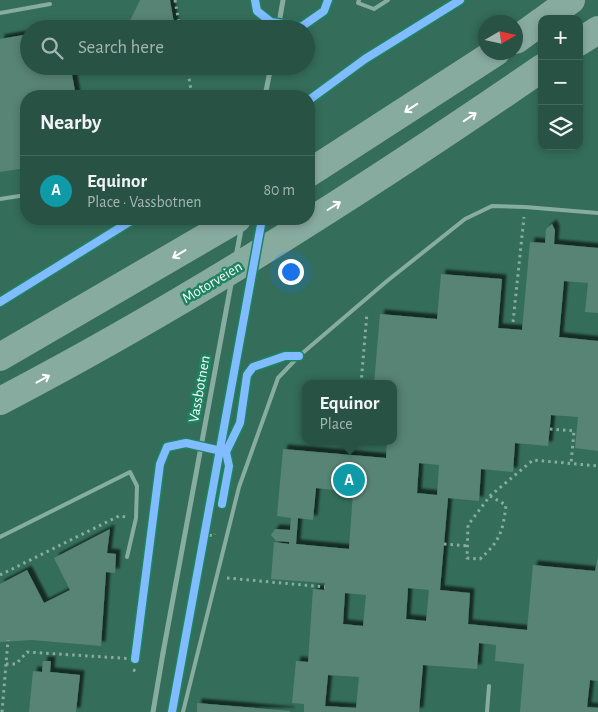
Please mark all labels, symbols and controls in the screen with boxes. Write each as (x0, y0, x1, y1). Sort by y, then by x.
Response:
north arrow (478, 15, 523, 60)
map controls (538, 15, 583, 150)
button: + (538, 15, 583, 60)
search box (20, 20, 315, 75)
icon: search (38, 34, 66, 62)
text: Search here (78, 38, 164, 57)
button: − (538, 60, 583, 105)
one-way arrow (404, 103, 418, 113)
button: layers (538, 105, 583, 150)
text: Nearby (40, 112, 101, 133)
one-way arrow (463, 112, 477, 122)
text: Equinor (87, 172, 147, 191)
text: A (51, 182, 61, 198)
text: 80 m (264, 182, 295, 198)
text: Place · Vassbotnen (87, 194, 202, 210)
one-way arrow (327, 201, 341, 211)
one-way arrow (172, 250, 186, 260)
street label: Motorveien (180, 259, 245, 306)
your location (278, 259, 304, 285)
street label: Vassbotnen (186, 354, 213, 424)
one-way arrow (35, 373, 50, 383)
popup (302, 380, 397, 445)
text: Equinor (319, 394, 380, 413)
text: Place (319, 416, 353, 432)
pin: A (333, 461, 365, 499)

